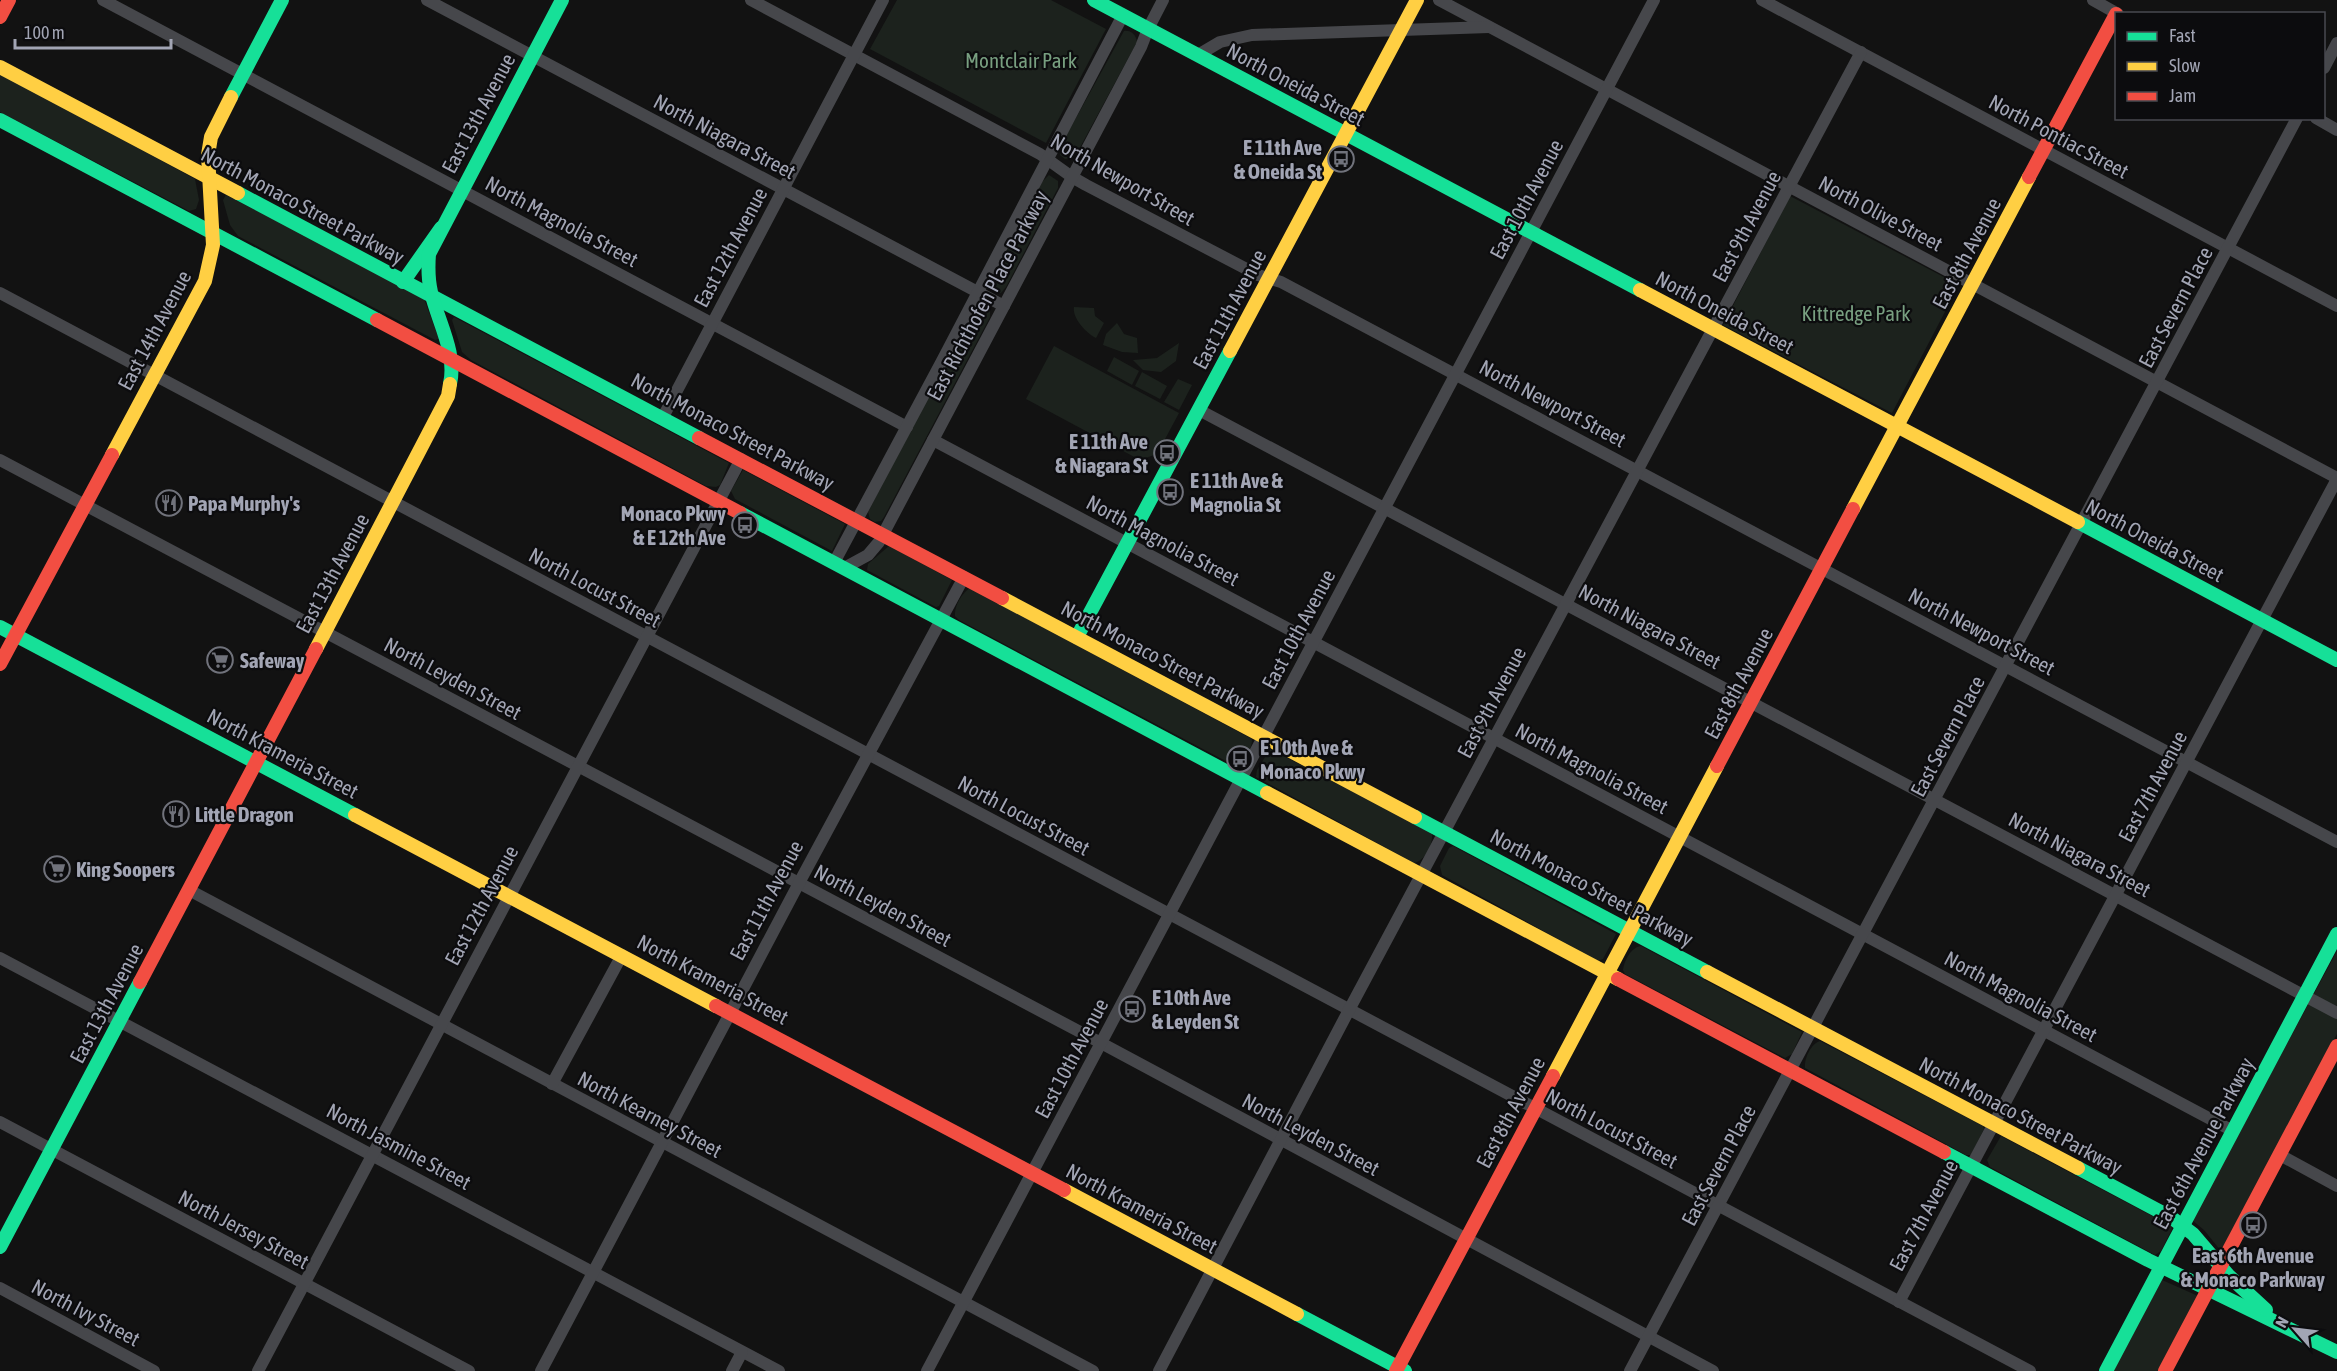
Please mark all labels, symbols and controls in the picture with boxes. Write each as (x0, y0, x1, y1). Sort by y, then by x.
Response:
scale bar (15, 12, 171, 50)
legend (2115, 12, 2325, 120)
text: 100 m (24, 22, 65, 43)
text: Fast (2169, 25, 2196, 46)
street label: North Oneida Street (1223, 38, 1369, 130)
park label: Montclair Park (965, 48, 1077, 72)
street label: East 13th Avenue (436, 49, 520, 177)
text: Slow (2169, 55, 2200, 76)
text: Jam (2169, 85, 2196, 106)
street label: North Niagara Street (650, 88, 800, 184)
street label: North Pontiac Street (1985, 89, 2133, 183)
street label: North Newport Street (1047, 128, 1199, 230)
place label: E 11th Ave & Oneida St (1234, 135, 1322, 183)
street label: East 10th Avenue (1484, 135, 1568, 263)
street label: North Monaco Street Parkway (197, 141, 409, 269)
bus stop icon: E 11th Ave & Oneida St (1326, 144, 1356, 174)
street label: East 9th Avenue (1707, 166, 1785, 286)
street label: North Olive Street (1815, 170, 1947, 256)
street label: North Magnolia Street (482, 171, 642, 271)
street label: East 12th Avenue (688, 183, 772, 311)
street label: East Richthofen Place Parkway (921, 186, 1053, 404)
street label: East 8th Avenue (1927, 193, 2005, 313)
street label: East Severn Place (2133, 242, 2217, 372)
street label: East 11th Avenue (1187, 245, 1271, 373)
street label: East 14th Avenue (112, 266, 196, 394)
street label: North Oneida Street (1652, 266, 1798, 358)
park label: Kittredge Park (1802, 301, 1910, 325)
street label: North Newport Street (1476, 354, 1630, 452)
street label: North Monaco Street Parkway (627, 367, 839, 495)
place label: E 11th Ave & Niagara St (1056, 429, 1148, 477)
bus stop icon: E 11th Ave & Niagara St (1152, 438, 1182, 468)
place label: E 11th Ave & Magnolia St (1190, 468, 1284, 516)
bus stop icon: E 11th Ave & Magnolia St (1155, 477, 1185, 507)
restaurant icon: Papa Murphy's (154, 488, 184, 518)
street label: North Magnolia Street (1083, 490, 1243, 590)
place label: Papa Murphy's (188, 491, 301, 515)
street label: North Oneida Street (2082, 494, 2228, 586)
place label: Monaco Pkwy & E 12th Ave (621, 501, 726, 549)
street label: East 13th Avenue (290, 509, 374, 637)
bus stop icon: Monaco Pkwy & E 12th Ave (730, 510, 760, 540)
street label: North Locust Street (525, 542, 665, 632)
street label: East 10th Avenue (1256, 565, 1340, 693)
street label: North Niagara Street (1575, 578, 1725, 674)
street label: North Newport Street (1905, 582, 2059, 680)
street label: North Monaco Street Parkway (1057, 595, 1269, 723)
street label: East 8th Avenue (1699, 623, 1777, 743)
street label: North Leyden Street (380, 632, 526, 724)
street label: East 9th Avenue (1452, 642, 1530, 762)
supermarket icon: Safeway (205, 645, 235, 675)
place label: Safeway (240, 648, 305, 672)
street label: East Severn Place (1905, 671, 1989, 801)
street label: North Krameria Street (203, 703, 363, 803)
street label: North Magnolia Street (1512, 718, 1672, 818)
street label: East 7th Avenue (2113, 726, 2191, 846)
place label: E 10th Ave & Monaco Pkwy (1260, 735, 1365, 783)
bus stop icon: E 10th Ave & Monaco Pkwy (1225, 744, 1255, 774)
street label: North Locust Street (954, 770, 1094, 860)
restaurant icon: Little Dragon (161, 799, 191, 829)
place label: Little Dragon (195, 802, 294, 826)
street label: North Niagara Street (2005, 806, 2155, 902)
street label: North Monaco Street Parkway (1486, 823, 1698, 951)
street label: East 11th Avenue (724, 836, 808, 964)
street label: East 12th Avenue (439, 841, 523, 969)
supermarket icon: King Soopers (42, 854, 72, 884)
place label: King Soopers (76, 857, 175, 881)
street label: North Leyden Street (810, 859, 956, 951)
street label: North Krameria Street (633, 929, 793, 1029)
street label: East 13th Avenue (64, 939, 148, 1067)
street label: North Magnolia Street (1941, 946, 2101, 1046)
place label: E 10th Ave & Leyden St (1152, 985, 1239, 1033)
street label: East 10th Avenue (1029, 994, 1113, 1122)
bus stop icon: E 10th Ave & Leyden St (1117, 994, 1147, 1024)
street label: North Monaco Street Parkway (1915, 1051, 2127, 1179)
street label: East 8th Avenue (1471, 1052, 1549, 1172)
street label: East 6th Avenue Parkway (2148, 1053, 2259, 1233)
street label: North Kearney Street (574, 1066, 726, 1162)
street label: North Locust Street (1542, 1083, 1682, 1173)
street label: North Leyden Street (1238, 1088, 1384, 1180)
street label: North Jasmine Street (323, 1098, 475, 1194)
street label: East Severn Place (1676, 1100, 1760, 1230)
street label: East 7th Avenue (1884, 1155, 1962, 1275)
street label: North Krameria Street (1062, 1158, 1222, 1258)
street label: North Jersey Street (175, 1185, 313, 1273)
bus stop icon: East 6th Avenue & Monaco Parkway (2238, 1210, 2268, 1240)
place label: East 6th Avenue & Monaco Parkway (2181, 1243, 2325, 1291)
street label: North Ivy Street (28, 1273, 144, 1351)
north arrow (2265, 1299, 2325, 1359)
text: N (2272, 1314, 2292, 1330)

